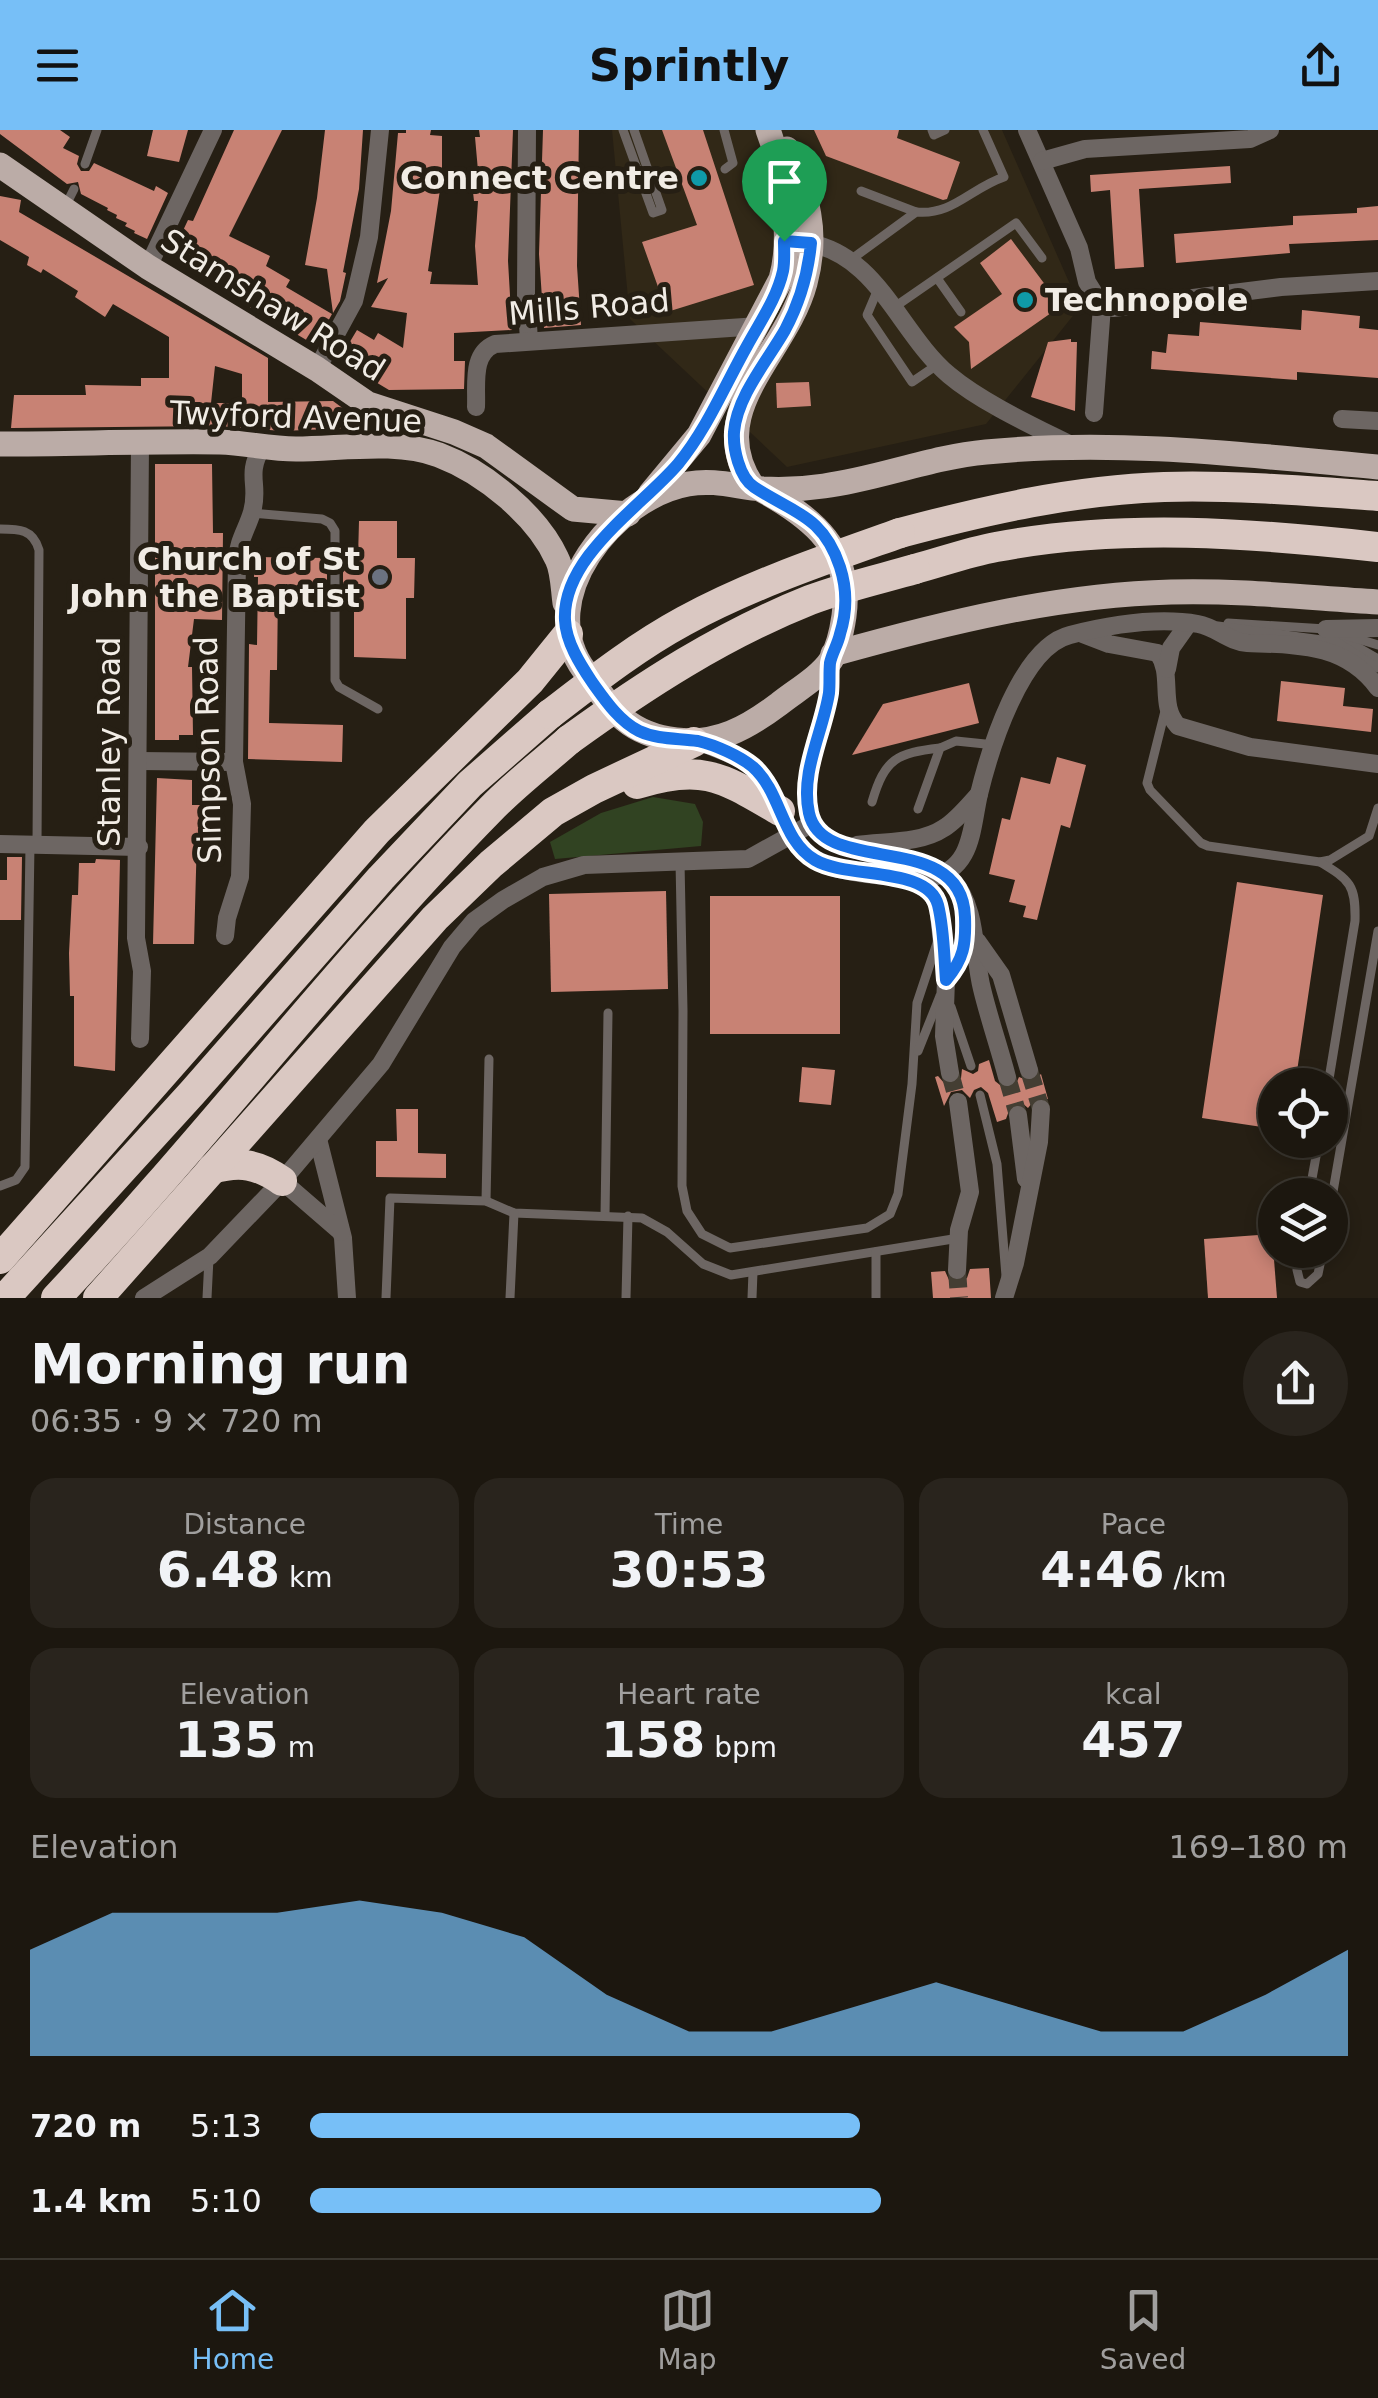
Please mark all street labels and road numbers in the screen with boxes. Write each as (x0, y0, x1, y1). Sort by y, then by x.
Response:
street label: Stamshaw Road (154, 221, 392, 389)
street label: Mills Road (507, 281, 671, 333)
street label: Twyford Avenue (168, 394, 423, 440)
street label: Simpson Road (187, 636, 229, 864)
street label: Stanley Road (90, 637, 128, 847)

